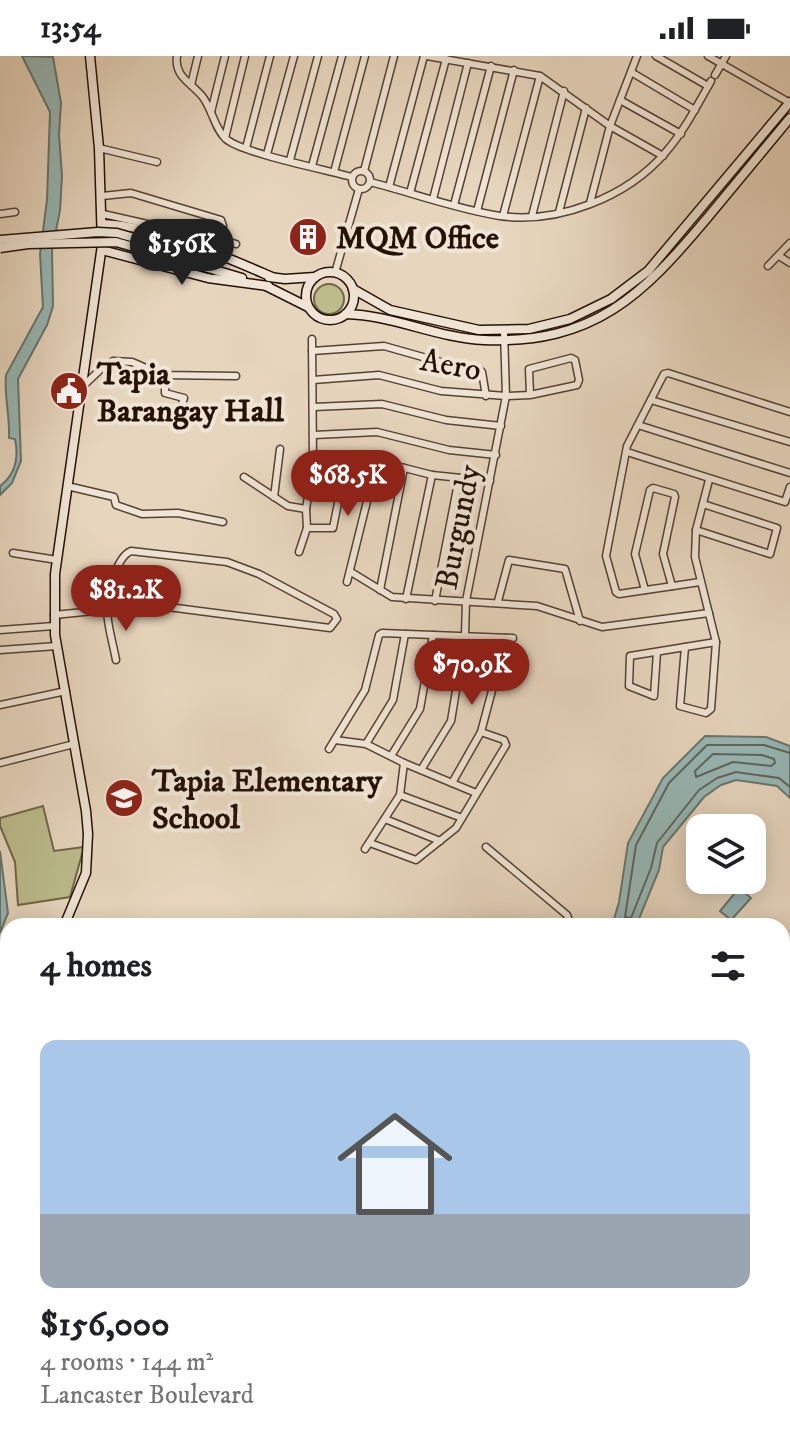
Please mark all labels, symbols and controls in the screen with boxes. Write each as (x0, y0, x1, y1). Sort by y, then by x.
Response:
text: 13:54 (40, 10, 101, 47)
building icon: MQM Office (287, 216, 329, 258)
pin: $156K (126, 219, 238, 287)
place label: MQM Office (336, 219, 499, 259)
text: $156K (148, 228, 216, 261)
street label: Aero (417, 341, 484, 391)
place label: Tapia Barangay Hall (96, 355, 284, 432)
public building icon: Tapia Barangay Hall (48, 370, 90, 412)
pin: $68.5K (283, 450, 413, 518)
text: $68.5K (309, 459, 387, 492)
street label: Burgundy (427, 461, 491, 593)
pin: $81.2K (61, 565, 191, 633)
text: $81.2K (89, 574, 163, 607)
pin: $70.9K (407, 639, 537, 707)
text: $70.9K (432, 648, 512, 681)
place label: Tapia Elementary School (151, 762, 383, 839)
school or university icon: Tapia Elementary School (103, 777, 145, 819)
map controls (686, 814, 766, 894)
button: layers (686, 814, 766, 894)
icon: filters (706, 944, 750, 988)
text: 4 homes (40, 945, 152, 987)
icon: home (323, 1092, 467, 1236)
text: $156,000 (40, 1304, 169, 1346)
text: 4 rooms · 144 m² (40, 1346, 213, 1379)
text: Lancaster Boulevard (40, 1379, 254, 1412)

